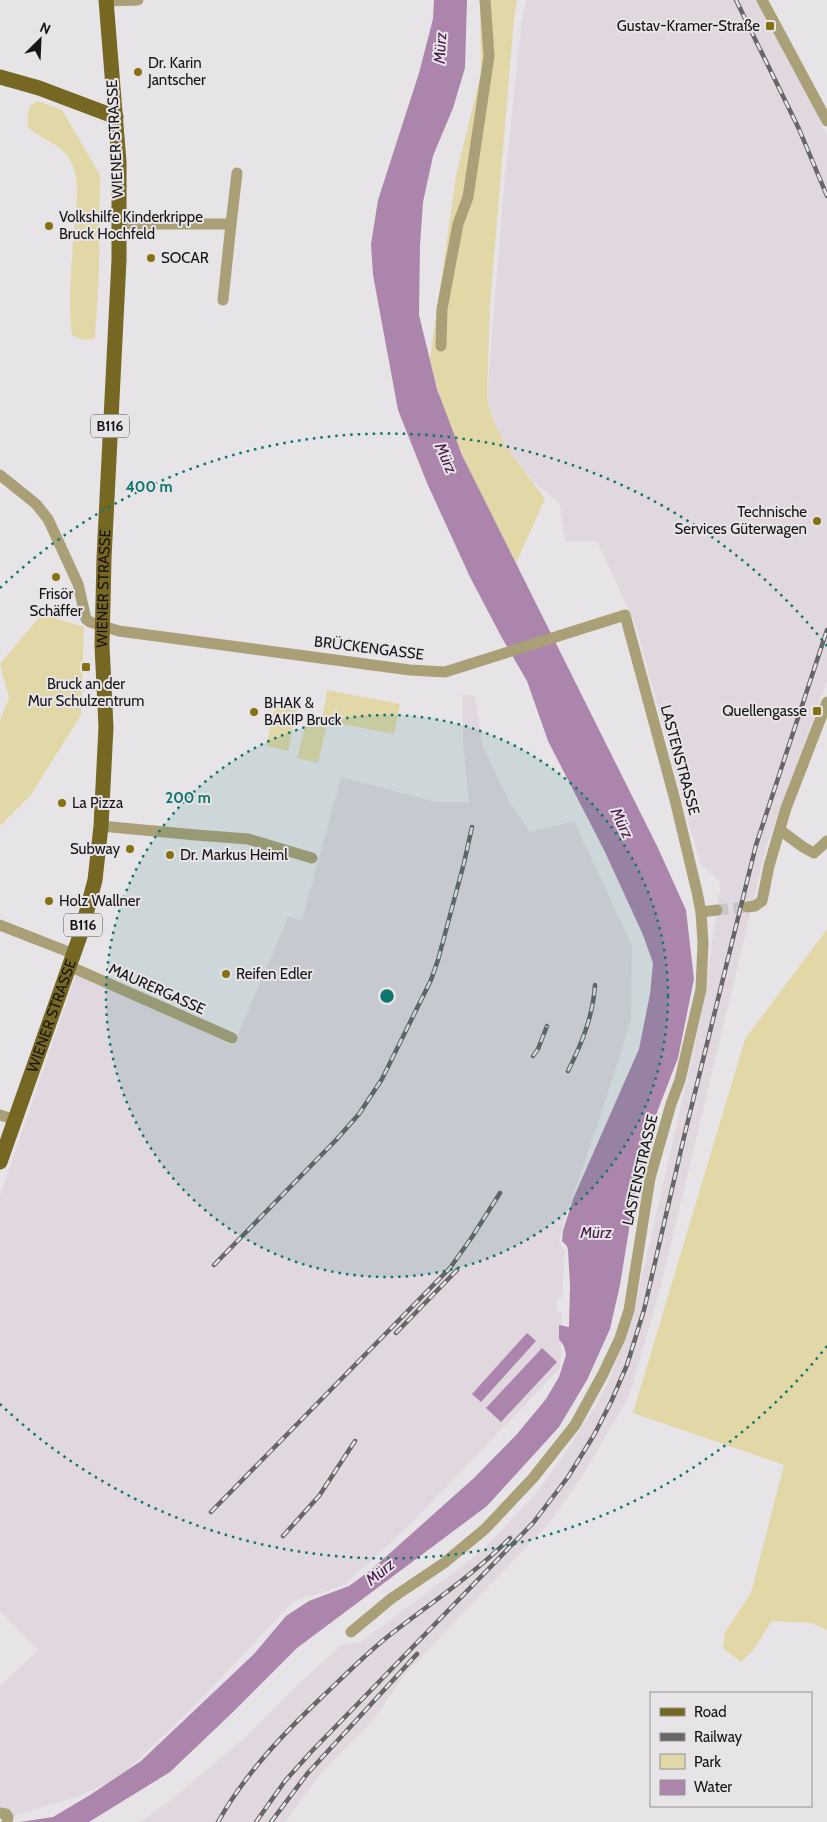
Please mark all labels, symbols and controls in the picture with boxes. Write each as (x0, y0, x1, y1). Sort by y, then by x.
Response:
north arrow (15, 15, 65, 65)
place label: Gustav-Kramer-Straße (617, 17, 760, 35)
text: N (37, 18, 53, 38)
marker: Gustav-Kramer-Straße (764, 20, 776, 32)
water label: Mürz (430, 31, 450, 65)
place label: Dr. Karin Jantscher (147, 54, 206, 89)
marker: Dr. Karin Jantscher (132, 66, 144, 78)
street label: WIENER STRASSE (103, 79, 127, 199)
place label: Volkshilfe Kinderkrippe Bruck Hochfeld (59, 208, 203, 243)
marker: Volkshilfe Kinderkrippe Bruck Hochfeld (43, 220, 55, 232)
place label: SOCAR (161, 249, 209, 267)
marker: SOCAR (145, 252, 157, 264)
road number: B116 (91, 414, 129, 438)
water label: Mürz (430, 439, 462, 477)
text: 400 m (126, 478, 172, 496)
place label: Technische Services Güterwagen (674, 503, 807, 538)
marker: Technische Services Güterwagen (811, 515, 823, 527)
street label: WIENER STRASSE (93, 529, 114, 648)
marker: Frisör Schäffer (50, 571, 62, 583)
place label: Frisör Schäffer (29, 585, 83, 620)
street label: BRÜCKENGASSE (313, 632, 425, 664)
marker: Bruck an der Mur Schulzentrum (80, 661, 92, 673)
place label: Bruck an der Mur Schulzentrum (28, 675, 144, 710)
place label: BHAK & BAKIP Bruck (264, 694, 342, 729)
place label: Quellengasse (722, 702, 807, 720)
street label: LASTENSTRASSE (657, 703, 703, 817)
marker: Quellengasse (811, 705, 823, 717)
marker: BHAK & BAKIP Bruck (248, 706, 260, 718)
text: 200 m (165, 789, 211, 807)
place label: La Pizza (72, 794, 124, 812)
marker: La Pizza (56, 797, 68, 809)
water label: Mürz (606, 804, 638, 842)
place label: Subway (70, 840, 120, 858)
marker: Subway (124, 843, 136, 855)
place label: Dr. Markus Heiml (180, 846, 288, 864)
marker: Dr. Markus Heiml (164, 849, 176, 861)
place label: Holz Wallner (59, 892, 141, 910)
marker: Holz Wallner (43, 895, 55, 907)
road number: B116 (64, 914, 102, 936)
street label: WIENER STRASSE (23, 957, 80, 1075)
street label: MAURERGASSE (106, 960, 208, 1018)
place label: Reifen Edler (236, 965, 312, 983)
marker: Reifen Edler (220, 968, 232, 980)
centre of rings (378, 987, 396, 1005)
street label: LASTENSTRASSE (618, 1113, 662, 1227)
water label: Mürz (579, 1223, 613, 1242)
water label: Mürz (361, 1554, 399, 1590)
legend (650, 1692, 812, 1807)
text: Road (694, 1703, 727, 1721)
text: Railway (694, 1728, 743, 1746)
text: Park (694, 1753, 721, 1771)
text: Water (694, 1778, 732, 1796)

